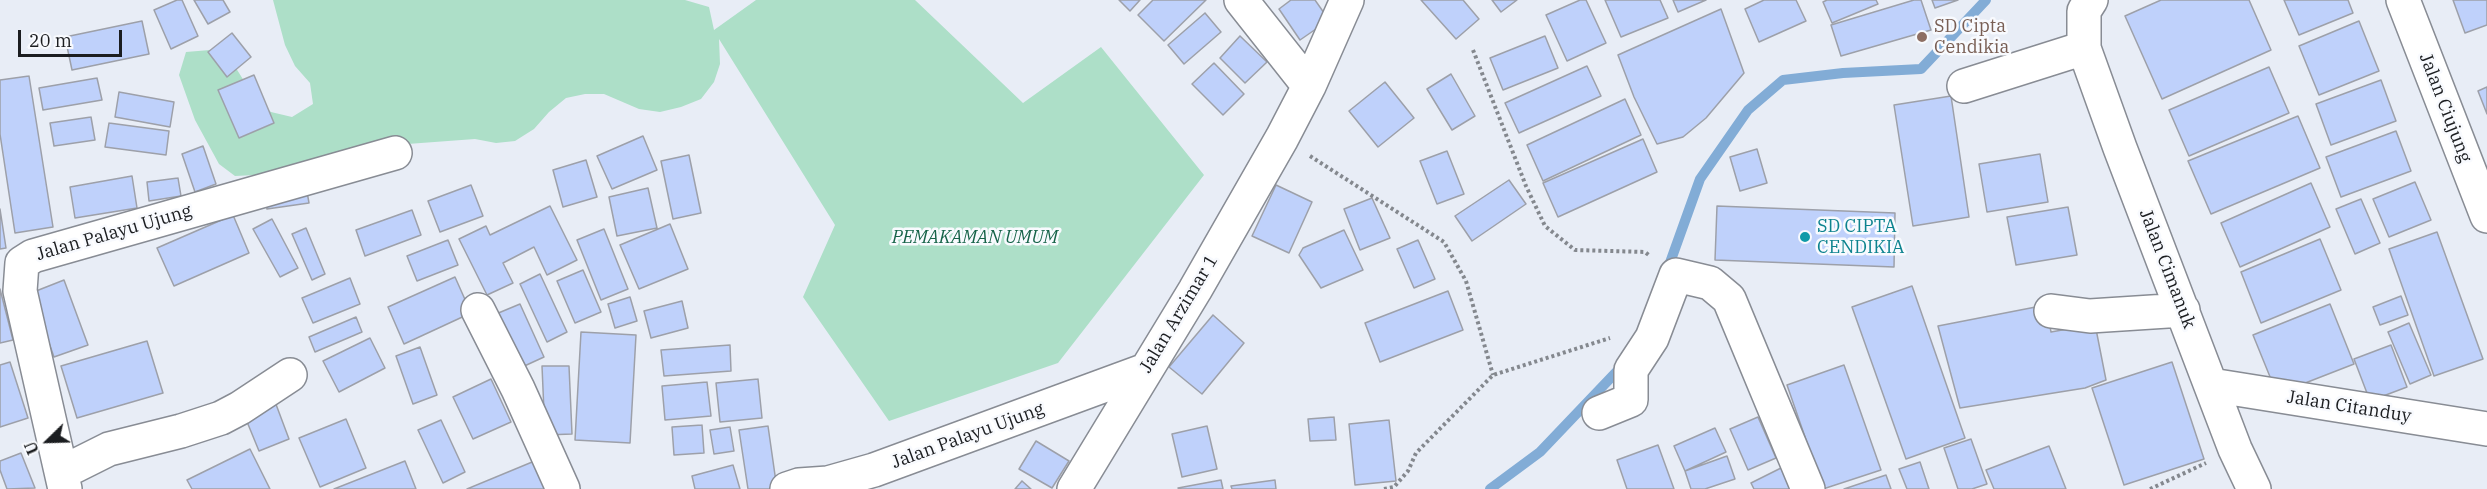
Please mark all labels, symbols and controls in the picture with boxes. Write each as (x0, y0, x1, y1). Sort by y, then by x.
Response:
place label: SD Cipta Cendikia (1934, 16, 2009, 58)
scale bar (21, 18, 124, 56)
text: 20 m (29, 29, 72, 52)
marker: SD Cipta Cendikia (1915, 30, 1929, 44)
street label: Jalan Ciujung (2414, 50, 2476, 166)
street label: Jalan Palayu Ujung (34, 200, 194, 266)
street label: Jalan Cimanuk (2134, 206, 2200, 332)
place label: SD CIPTA CENDIKIA (1817, 216, 1904, 258)
park label: PEMAKAMAN UMUM (892, 227, 1058, 249)
marker: SD CIPTA CENDIKIA (1798, 230, 1812, 244)
street label: Jalan Arzimar 1 (1135, 251, 1223, 377)
street label: Jalan Citanduy (2285, 387, 2413, 427)
street label: Jalan Palayu Ujung (889, 398, 1047, 474)
north arrow (18, 411, 78, 471)
text: U (20, 438, 43, 458)

